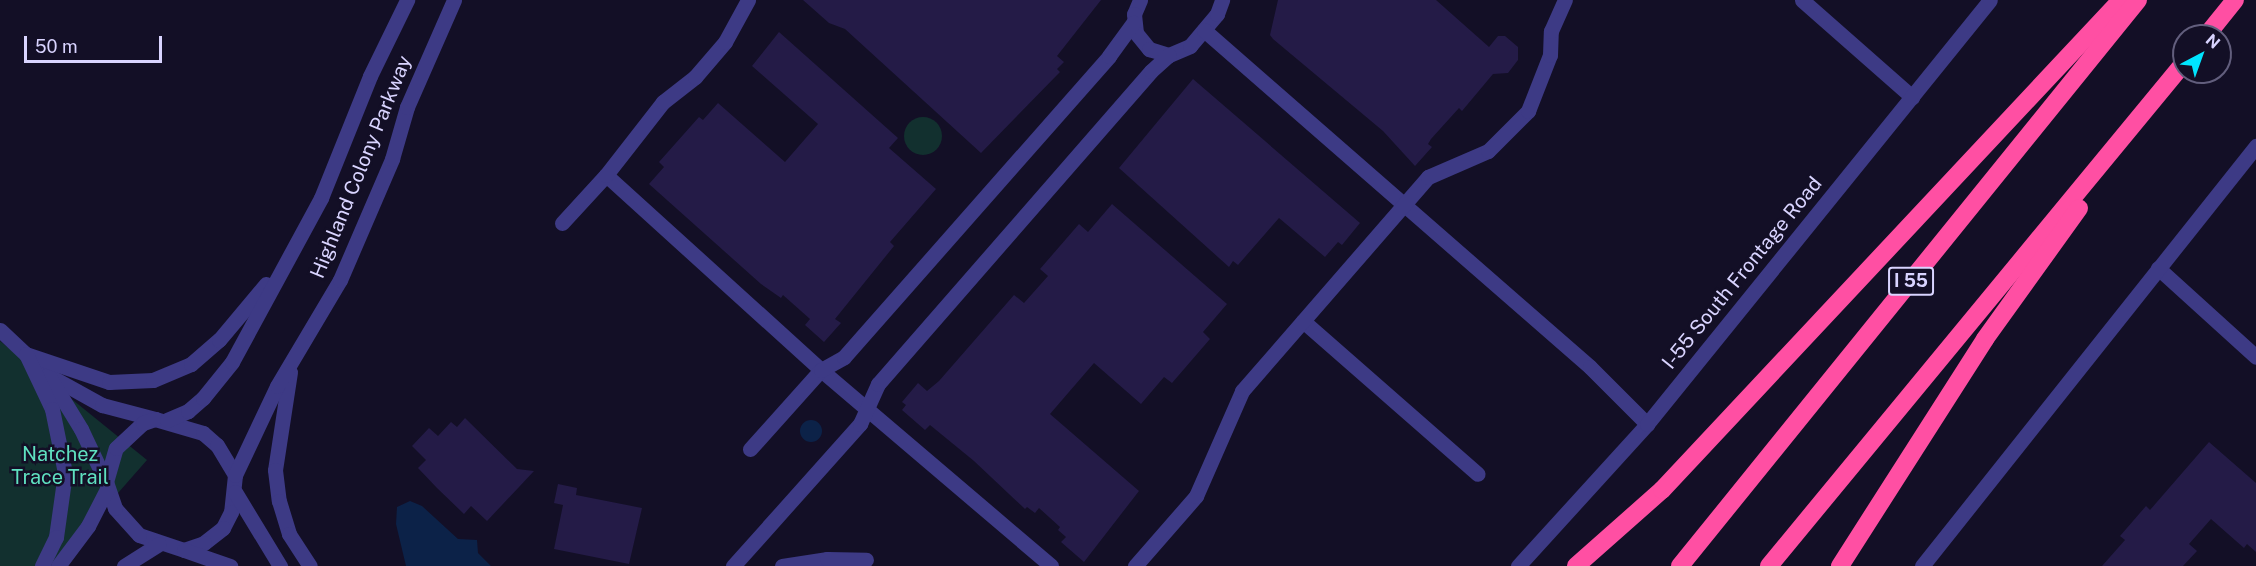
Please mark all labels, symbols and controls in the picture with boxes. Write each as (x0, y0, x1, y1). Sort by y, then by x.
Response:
scale bar (27, 24, 165, 62)
north arrow (2172, 24, 2232, 84)
text: N (2202, 30, 2224, 53)
text: 50 m (35, 36, 78, 57)
street label: Highland Colony Parkway (305, 52, 417, 282)
street label: I-55 South Frontage Road (1657, 172, 1827, 374)
road number: I 55 (1887, 266, 1935, 296)
park label: Natchez Trace Trail (11, 443, 109, 490)

